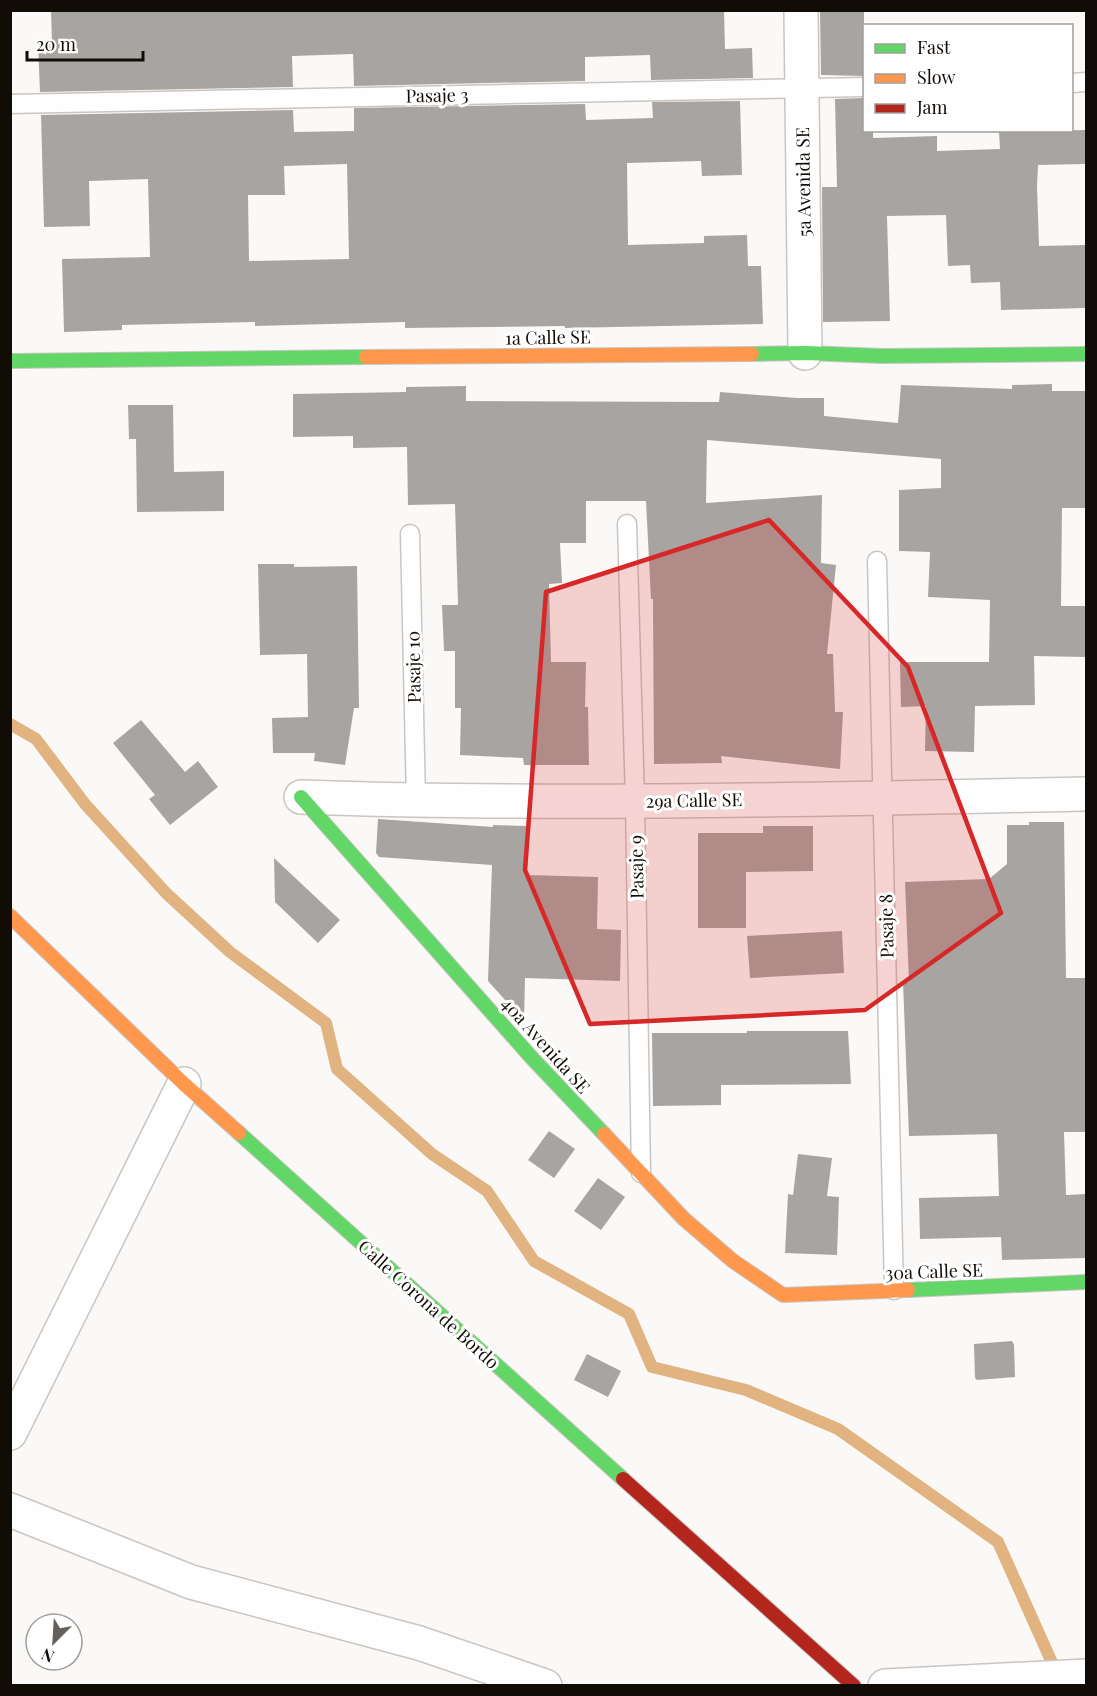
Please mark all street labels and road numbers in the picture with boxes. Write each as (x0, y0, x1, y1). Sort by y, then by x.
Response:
street label: Pasaje 3 (405, 82, 469, 108)
street label: 5a Avenida SE (790, 127, 816, 237)
street label: 1a Calle SE (505, 324, 591, 350)
street label: Pasaje 10 (400, 631, 426, 703)
street label: 29a Calle SE (645, 787, 743, 813)
street label: Pasaje 9 (623, 835, 649, 899)
street label: Pasaje 8 (873, 894, 899, 958)
street label: 40a Avenida SE (496, 992, 596, 1098)
street label: Calle Corona de Bordo (353, 1234, 505, 1374)
street label: 30a Calle SE (885, 1257, 983, 1285)

